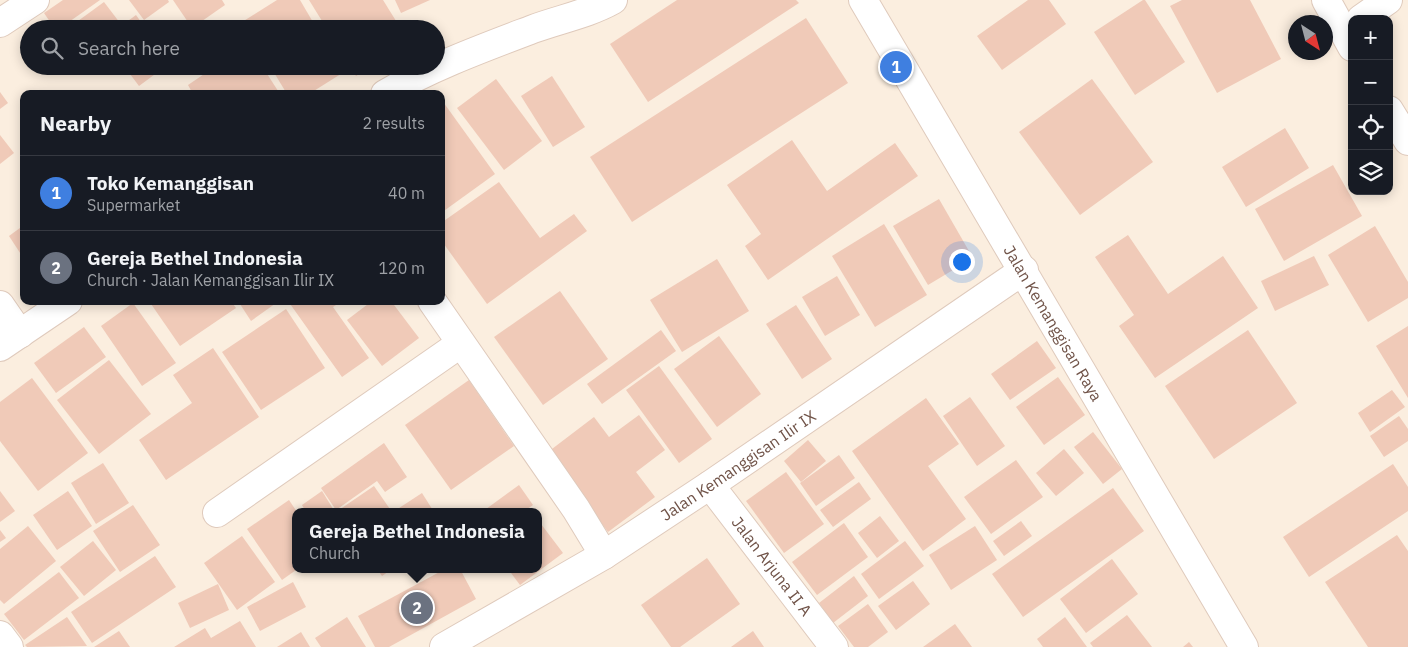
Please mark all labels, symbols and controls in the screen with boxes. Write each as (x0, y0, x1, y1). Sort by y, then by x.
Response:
north arrow (1288, 15, 1333, 60)
map controls (1348, 15, 1393, 195)
button: + (1348, 15, 1393, 60)
search box (20, 20, 445, 75)
icon: search (38, 34, 66, 62)
text: Search here (78, 36, 180, 60)
pin: 1 (880, 48, 912, 86)
button: − (1348, 60, 1393, 105)
button: locate (1348, 105, 1393, 150)
text: Nearby (40, 109, 111, 137)
text: 2 results (362, 113, 425, 133)
button: layers (1348, 150, 1393, 195)
text: Toko Kemanggisan (87, 171, 254, 195)
text: 1 (51, 183, 61, 203)
text: 40 m (388, 183, 425, 203)
text: Supermarket (87, 195, 180, 215)
street label: Jalan Kemanggisan Raya (1000, 241, 1107, 405)
text: Gereja Bethel Indonesia (87, 246, 303, 270)
your location (949, 249, 975, 275)
text: 2 (51, 258, 61, 278)
text: 120 m (378, 258, 425, 278)
text: Church · Jalan Kemanggisan Ilir IX (87, 270, 334, 290)
street label: Jalan Kemanggisan Ilir IX (657, 405, 820, 525)
popup (292, 508, 542, 573)
street label: Jalan Arjuna II A (728, 512, 816, 620)
text: Gereja Bethel Indonesia (309, 519, 525, 543)
text: Church (309, 543, 360, 563)
pin: 2 (401, 589, 433, 627)

